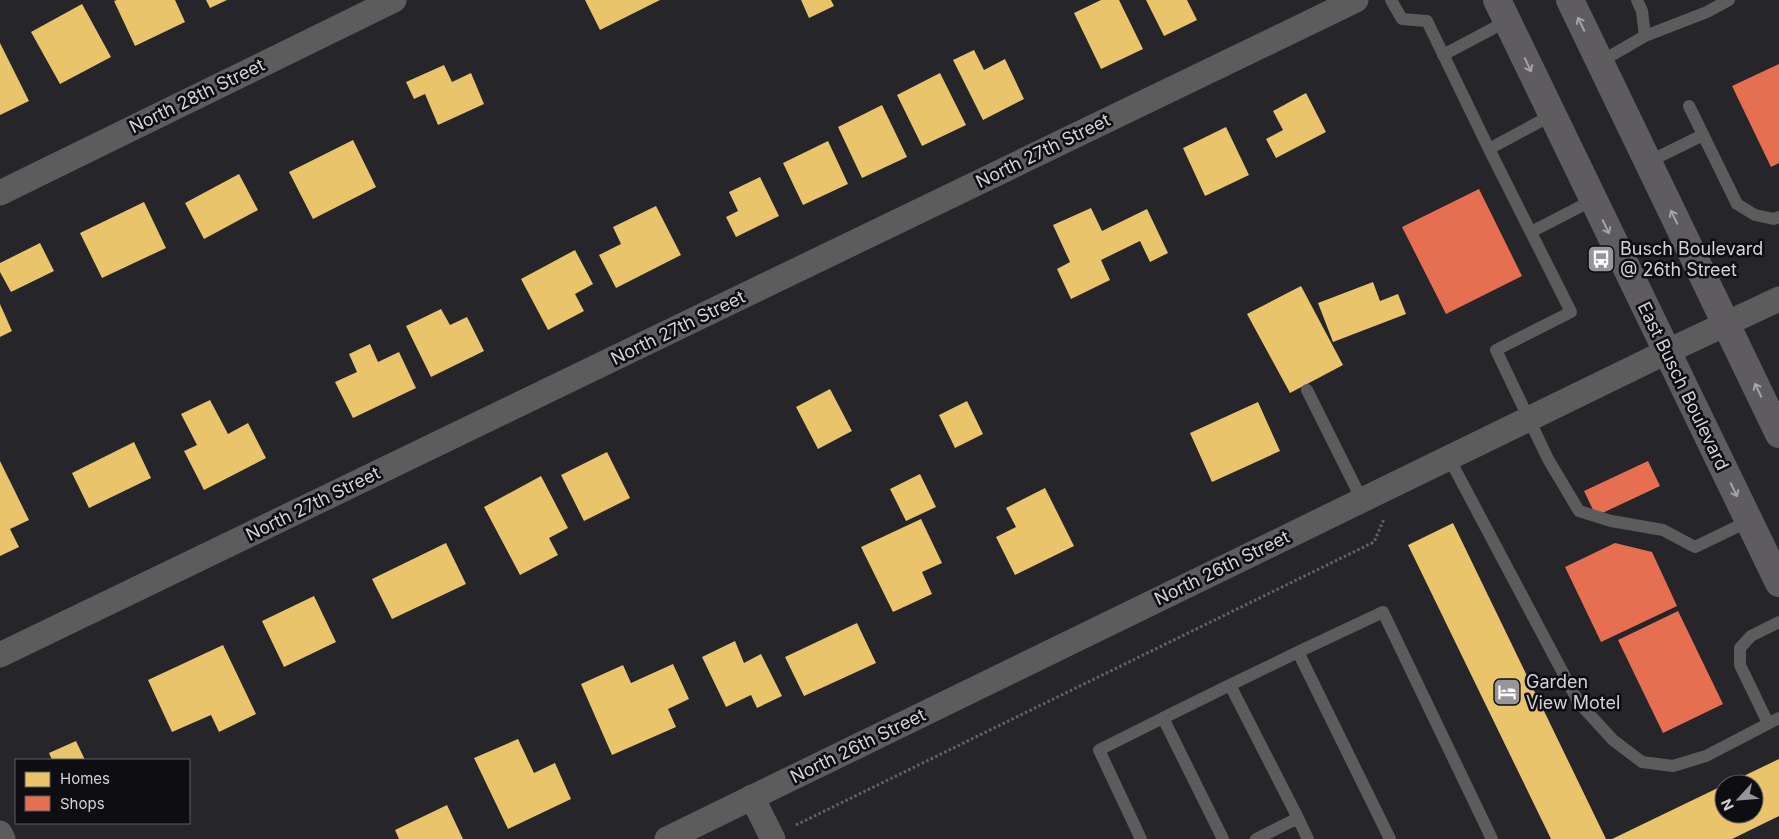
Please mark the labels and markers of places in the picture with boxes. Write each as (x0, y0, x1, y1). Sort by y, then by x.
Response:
place label: Busch Boulevard @ 26th Street (1620, 238, 1763, 280)
bus stop icon: Busch Boulevard @ 26th Street (1586, 244, 1616, 274)
place label: Garden View Motel (1526, 671, 1620, 713)
hotel icon: Garden View Motel (1492, 677, 1522, 707)

